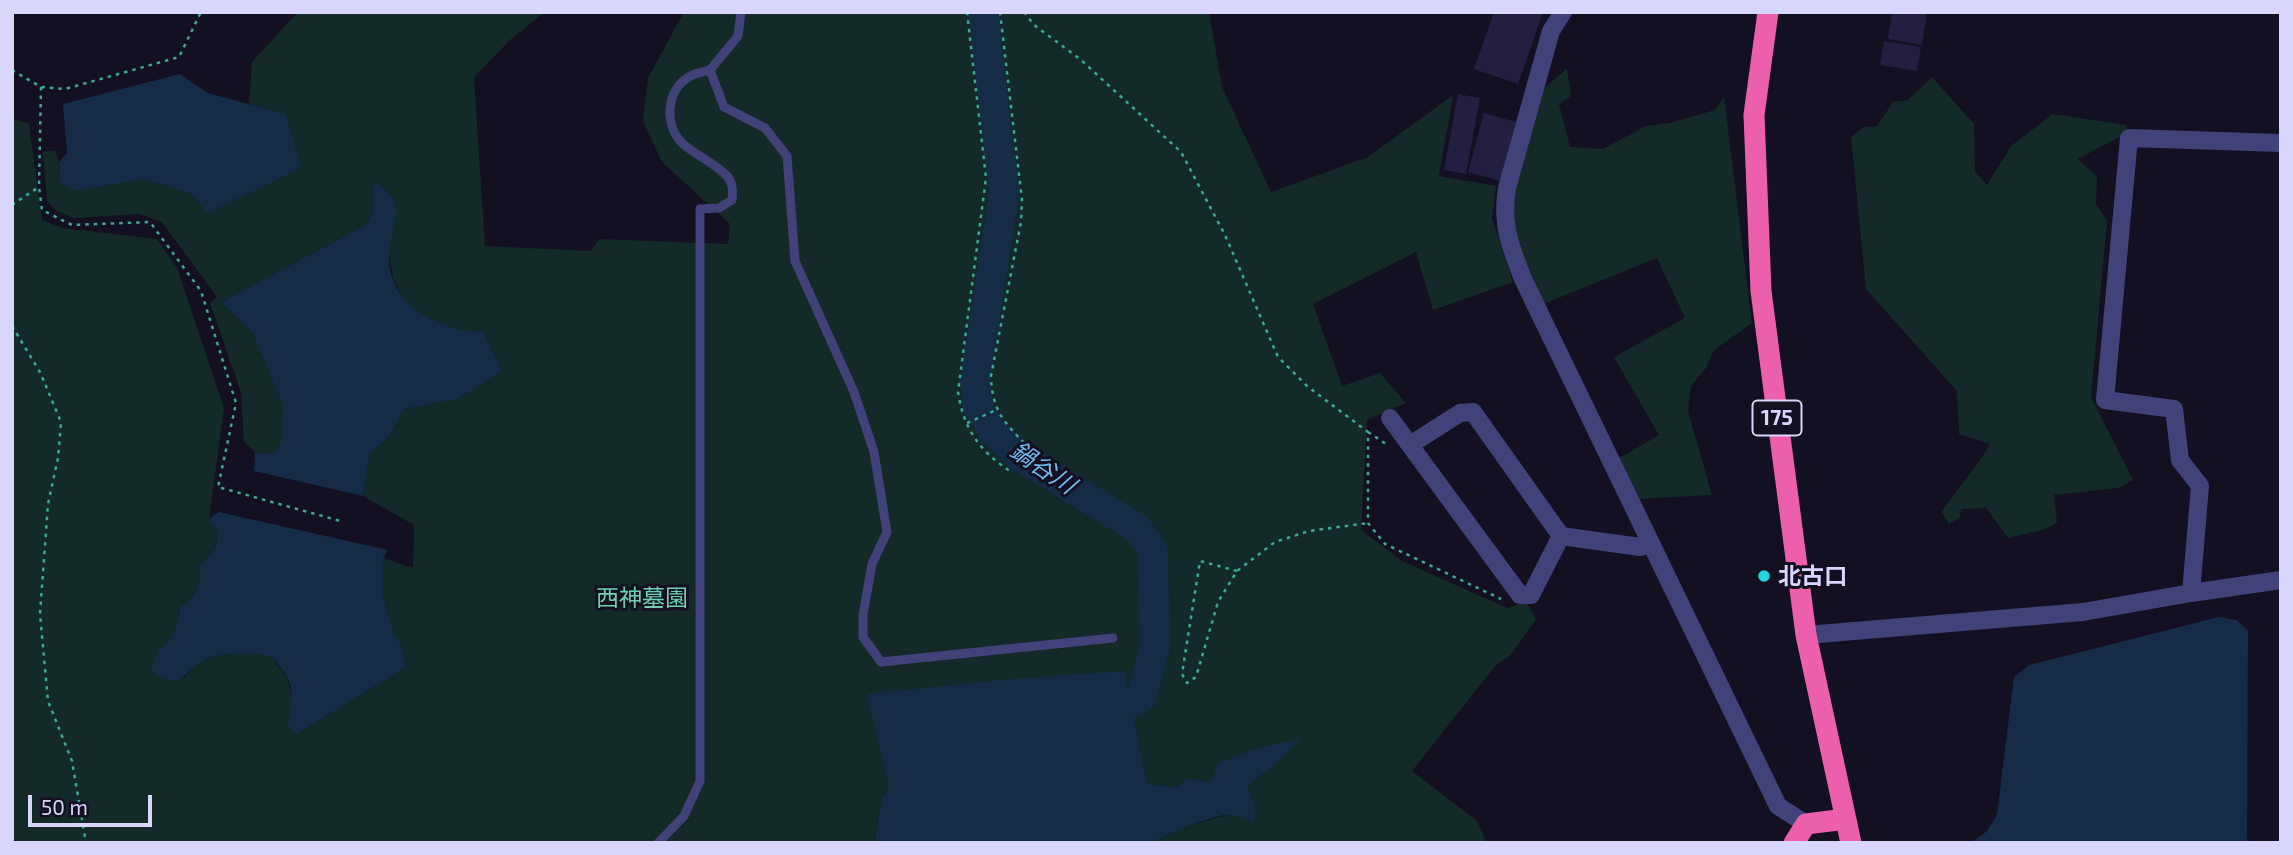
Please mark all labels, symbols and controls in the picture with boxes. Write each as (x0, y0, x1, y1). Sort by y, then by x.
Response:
road number: 175 (1752, 400, 1802, 436)
water label: 鍋谷川 (1005, 436, 1081, 500)
place label: 北古口 (1778, 562, 1847, 590)
marker: 北古口 (1756, 568, 1772, 584)
park label: 西神墓園 (596, 584, 688, 612)
scale bar (32, 782, 156, 826)
text: 50 m (41, 794, 88, 819)

